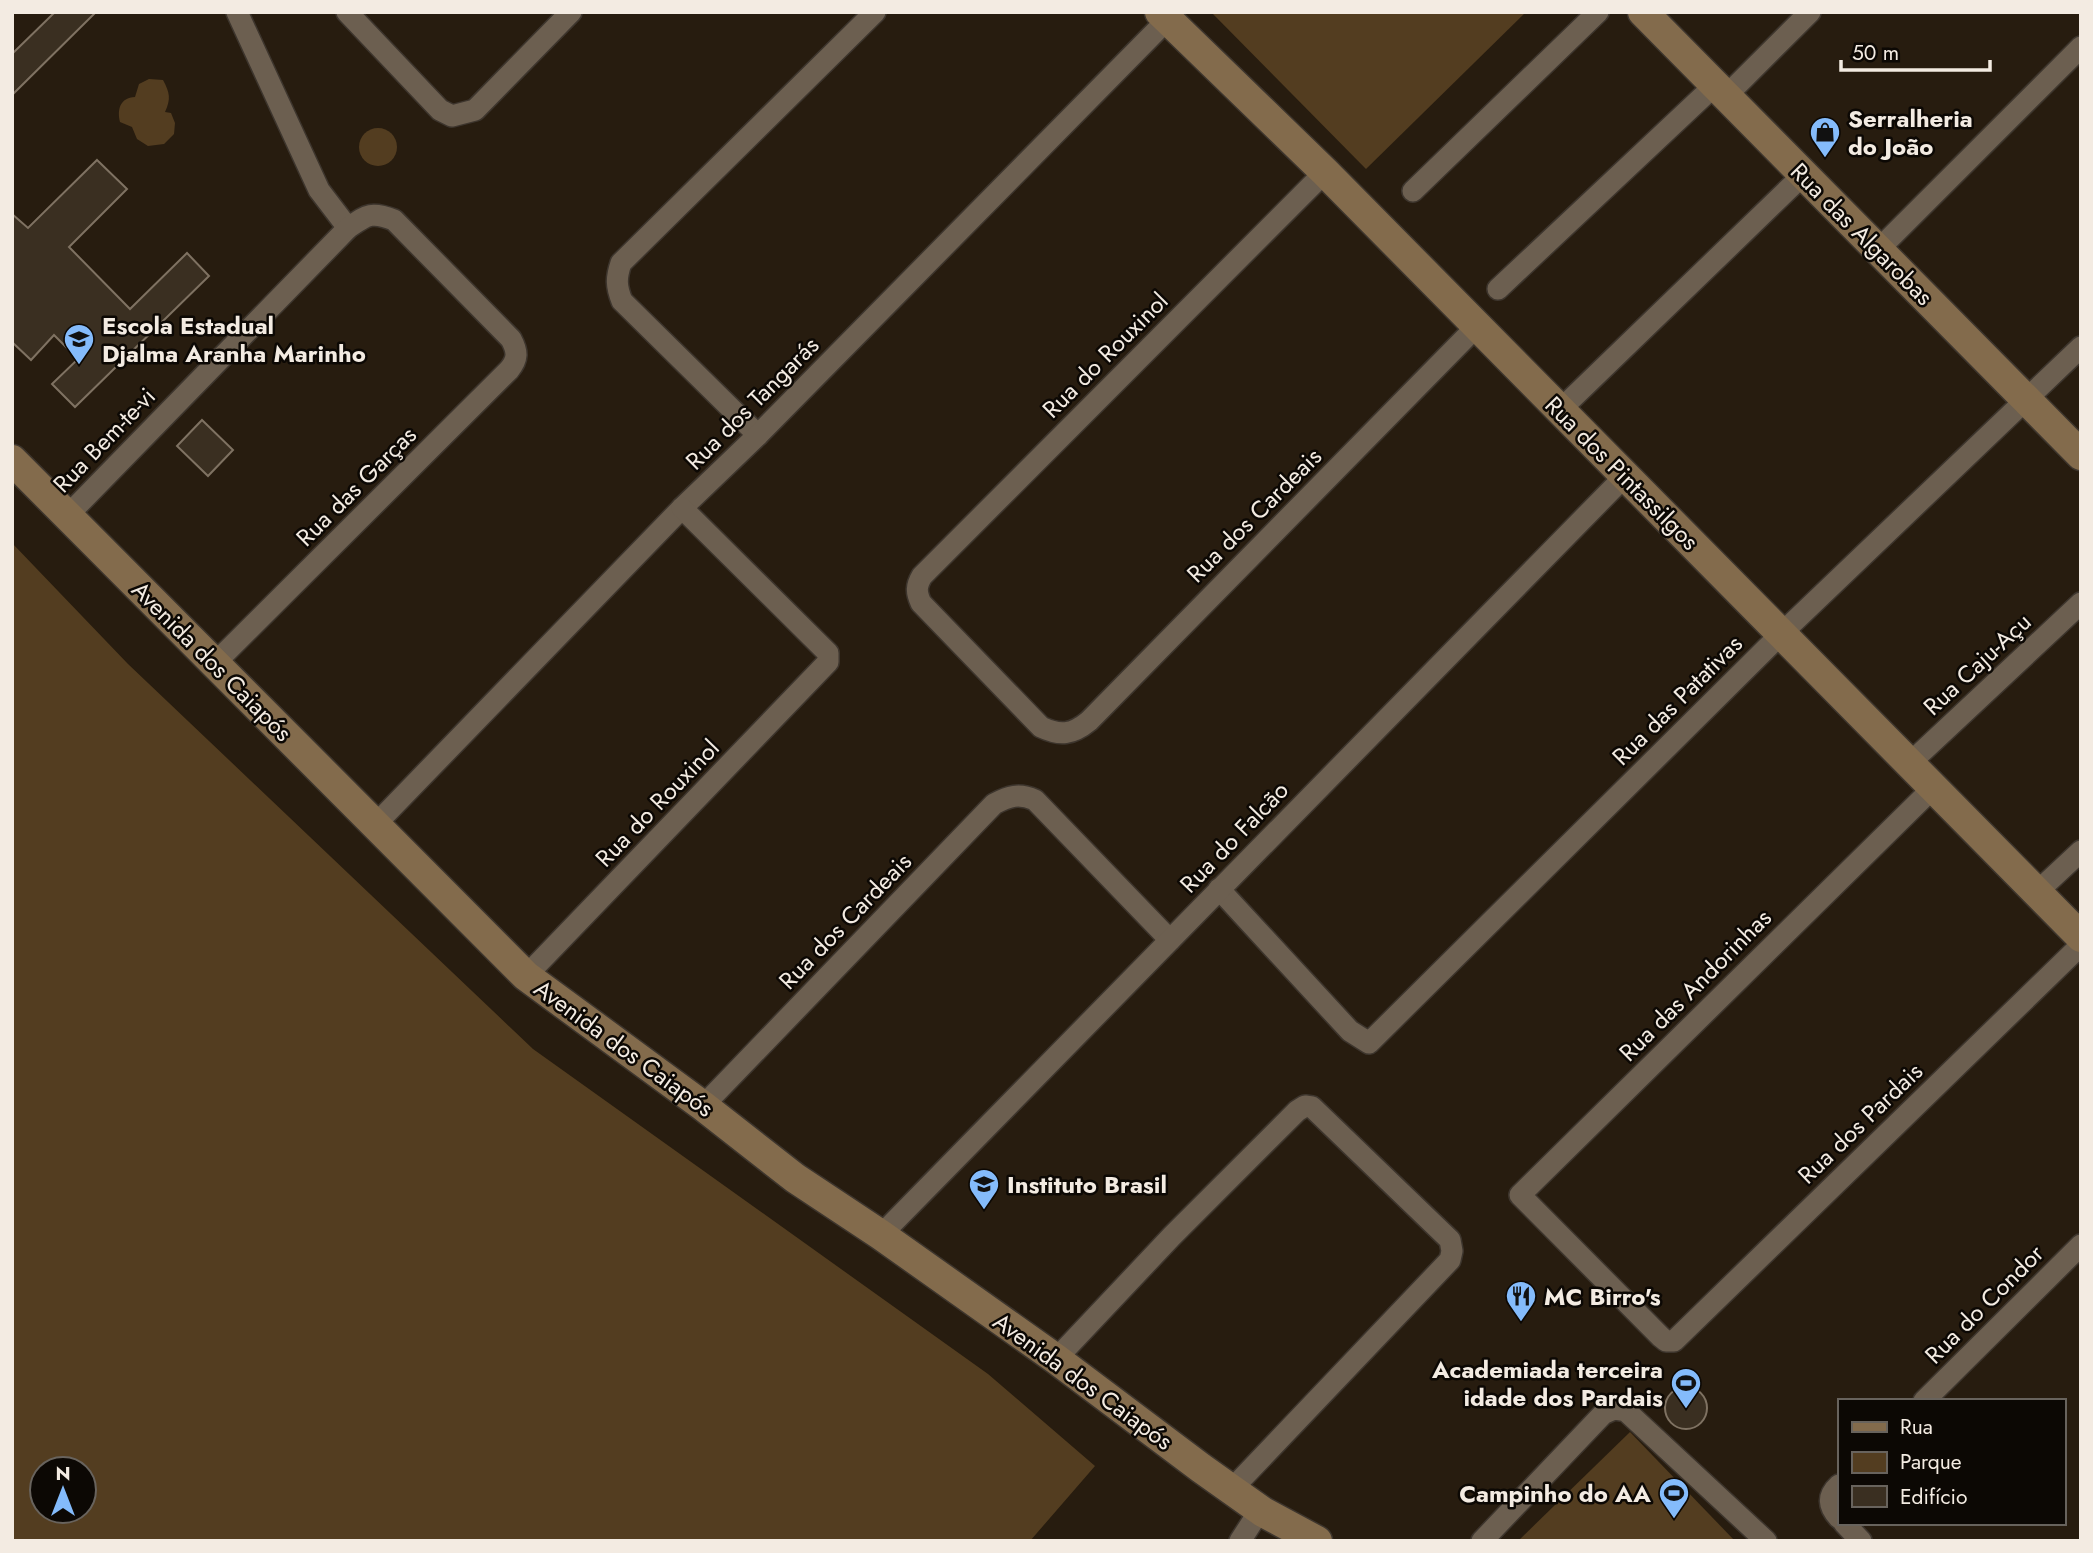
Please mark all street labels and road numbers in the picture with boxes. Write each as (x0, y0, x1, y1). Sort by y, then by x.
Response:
street label: Rua das Algarobas (1783, 155, 1941, 313)
street label: Rua do Rouxinol (1034, 284, 1176, 426)
street label: Rua dos Tangarás (677, 328, 827, 478)
street label: Rua Bem-te-vi (45, 380, 163, 500)
street label: Rua dos Pintassilgos (1537, 388, 1707, 558)
street label: Rua das Garças (288, 418, 424, 554)
street label: Rua dos Cardeais (1179, 440, 1329, 590)
street label: Avenida dos Caiapós (124, 573, 300, 749)
street label: Rua Caju-Açu (1915, 605, 2039, 723)
street label: Rua das Patativas (1604, 627, 1750, 773)
street label: Rua do Rouxinol (587, 731, 727, 875)
street label: Rua do Falcão (1172, 773, 1296, 901)
street label: Rua dos Cardeais (771, 845, 919, 997)
street label: Rua das Andorinhas (1611, 901, 1779, 1069)
street label: Avenida dos Caiapós (527, 971, 721, 1125)
street label: Rua dos Pardais (1790, 1054, 1930, 1192)
street label: Rua do Condor (1916, 1236, 2052, 1372)
street label: Avenida dos Caiapós (986, 1304, 1180, 1458)

